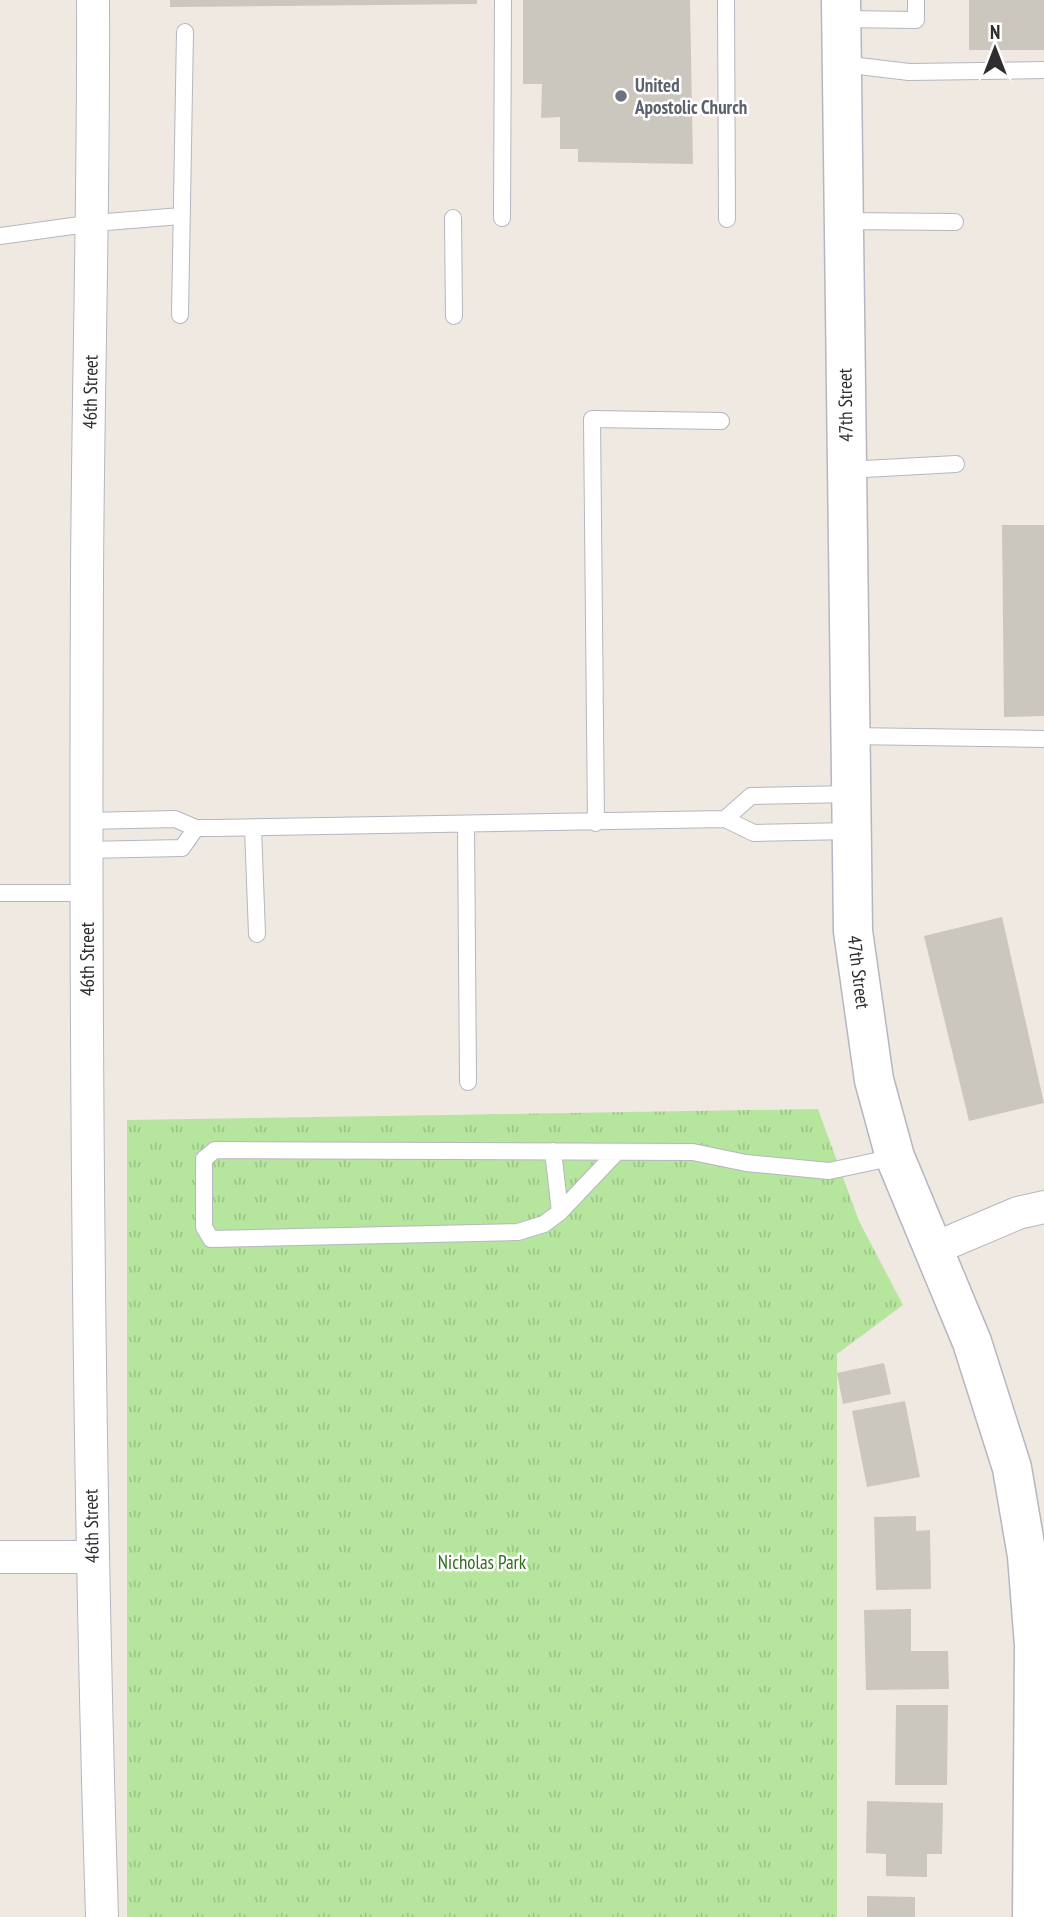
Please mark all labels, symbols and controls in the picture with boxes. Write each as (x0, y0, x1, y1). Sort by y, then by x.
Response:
north arrow (960, 14, 1030, 84)
text: N (990, 20, 1000, 44)
place label: United Apostolic Church (634, 73, 747, 119)
marker: United Apostolic Church (613, 88, 629, 104)
street label: 46th Street (77, 354, 103, 429)
street label: 47th Street (832, 367, 858, 442)
street label: 46th Street (75, 921, 99, 996)
street label: 47th Street (843, 934, 876, 1011)
street label: 46th Street (78, 1488, 104, 1563)
park label: Nicholas Park (438, 1550, 527, 1574)

